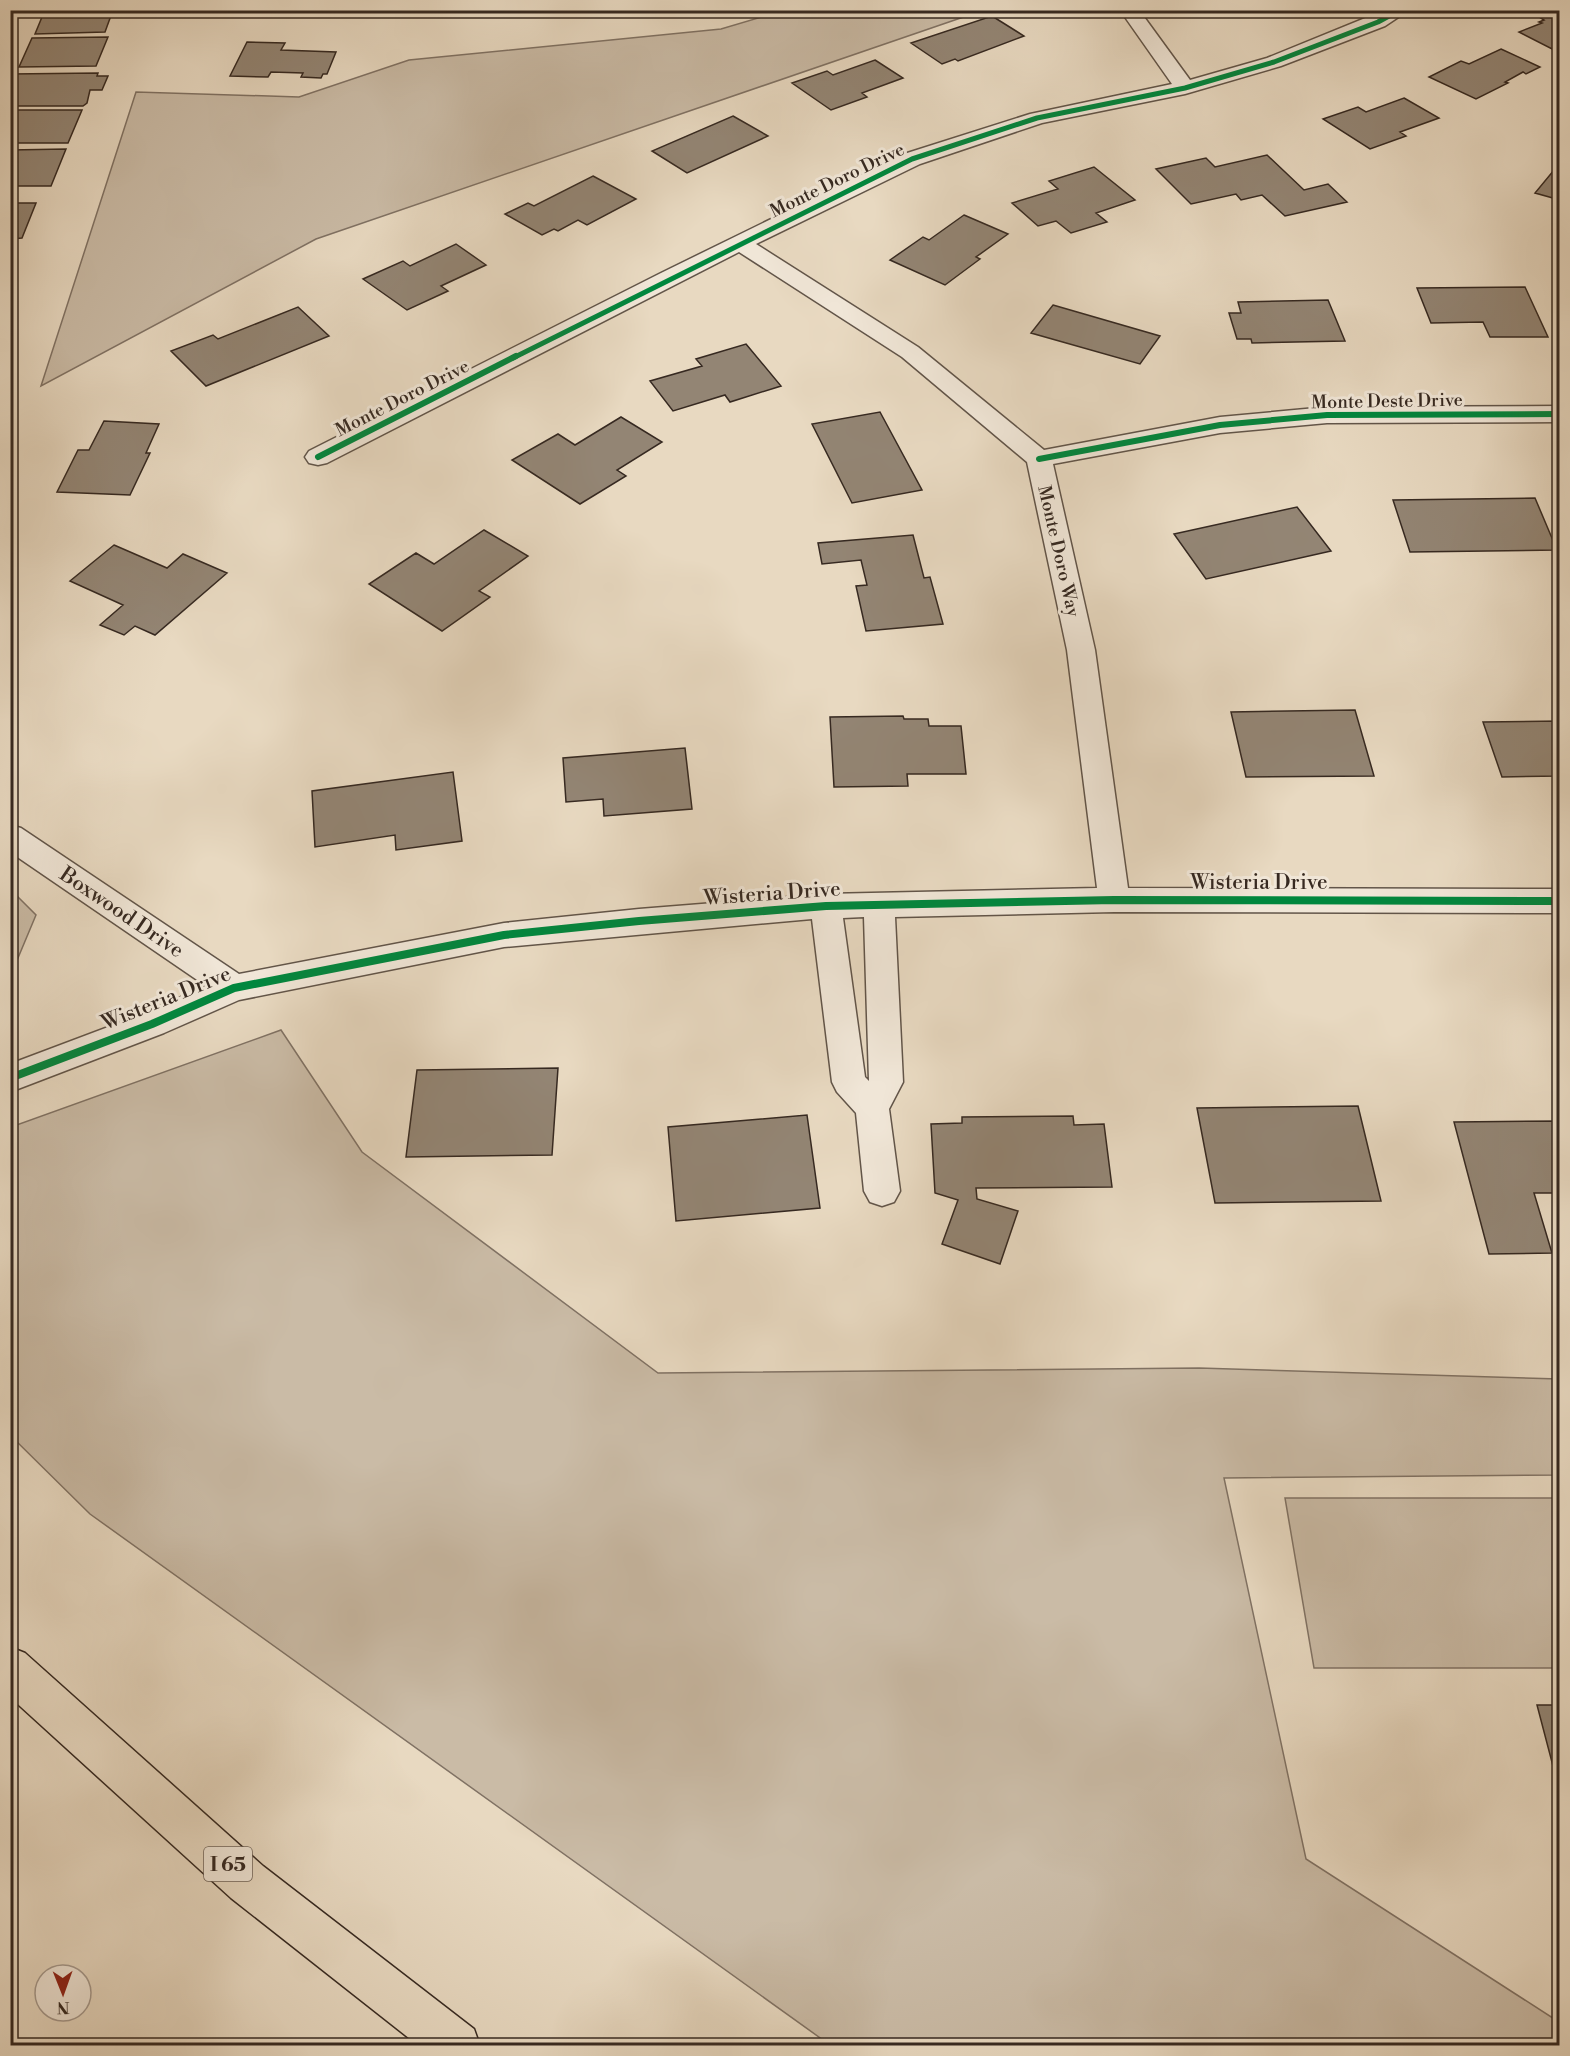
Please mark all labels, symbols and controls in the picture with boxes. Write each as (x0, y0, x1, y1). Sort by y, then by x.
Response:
street label: Monte Doro Drive (766, 138, 908, 223)
street label: Monte Doro Drive (331, 355, 473, 442)
street label: Monte Deste Drive (1311, 389, 1463, 414)
street label: Monte Doro Way (1032, 483, 1085, 619)
street label: Boxwood Drive (54, 861, 189, 964)
street label: Wisteria Drive (1189, 870, 1328, 896)
street label: Wisteria Drive (702, 876, 841, 912)
street label: Wisteria Drive (97, 961, 235, 1037)
road number: I 65 (204, 1847, 252, 1881)
north arrow (33, 1963, 93, 2023)
text: N (56, 1997, 70, 2017)

